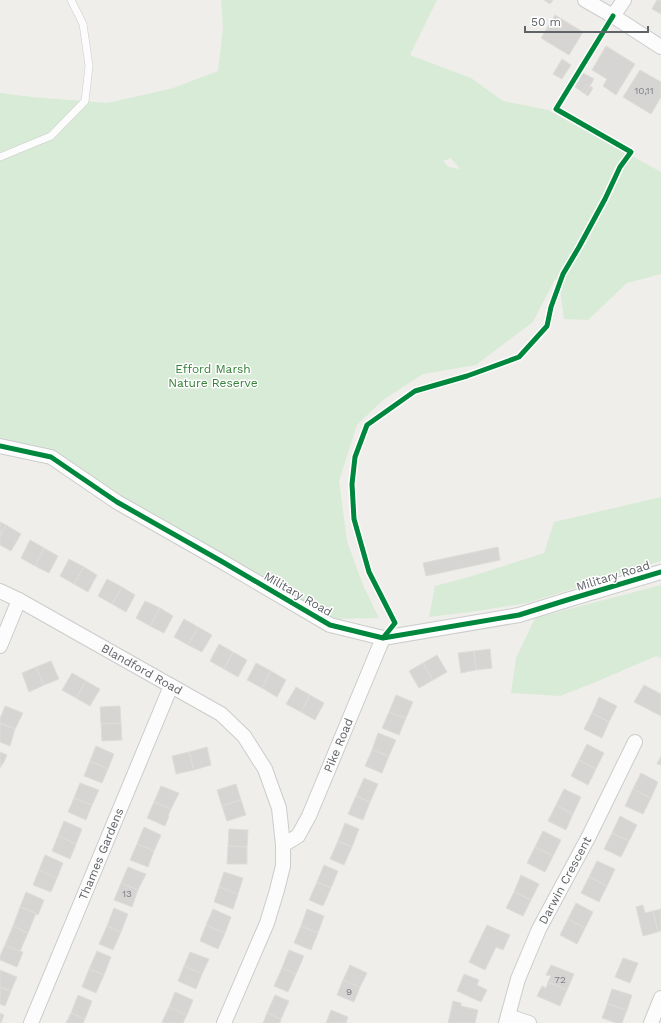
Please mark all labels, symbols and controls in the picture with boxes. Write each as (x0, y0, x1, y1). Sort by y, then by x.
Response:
scale bar (525, 8, 648, 34)
text: 50 m (531, 15, 561, 29)
house number: 10,11 (634, 85, 654, 96)
park label: Efford Marsh Nature Reserve (168, 362, 258, 390)
street label: Military Road (574, 558, 652, 594)
street label: Military Road (261, 569, 335, 619)
street label: Blandford Road (99, 641, 185, 698)
street label: Pike Road (321, 716, 356, 774)
street label: Thames Gardens (76, 806, 127, 902)
street label: Darwin Crescent (536, 834, 594, 927)
house number: 13 (122, 888, 132, 899)
house number: 72 (554, 974, 566, 985)
house number: 9 (346, 986, 352, 997)

